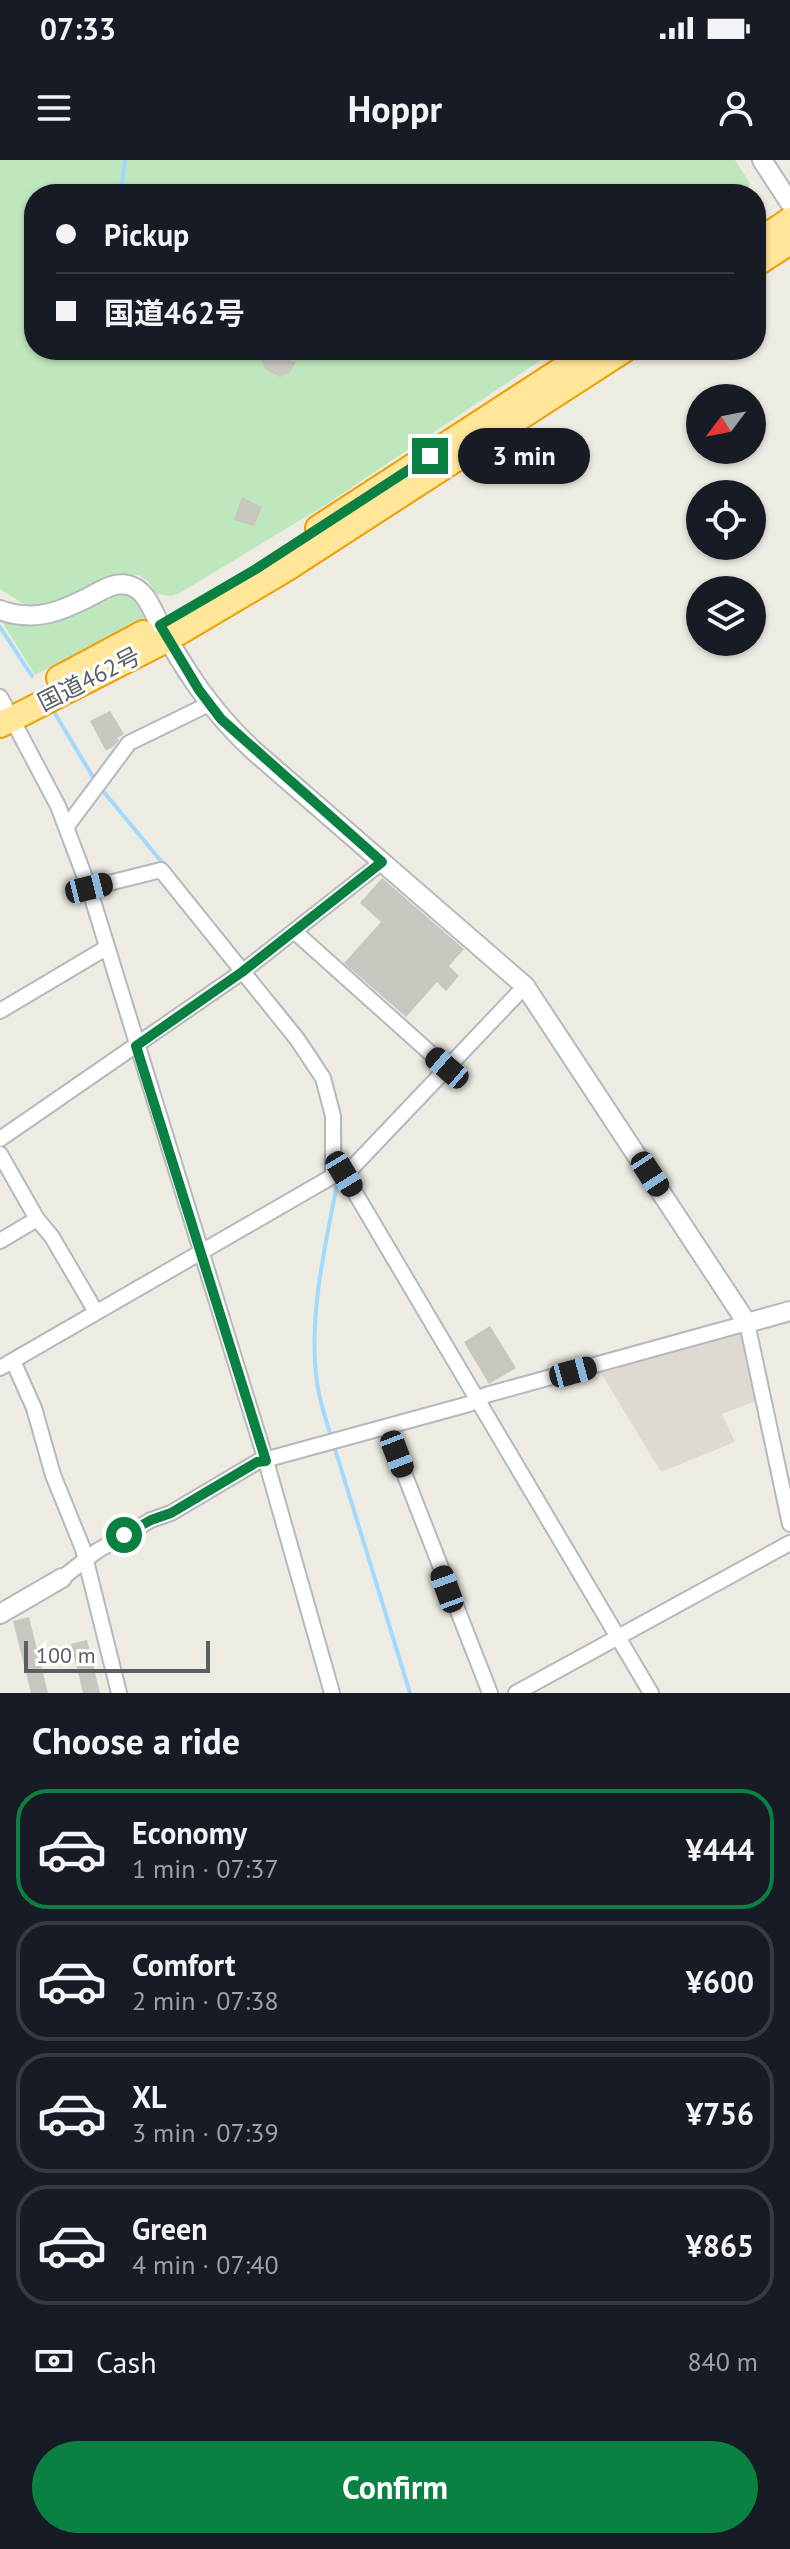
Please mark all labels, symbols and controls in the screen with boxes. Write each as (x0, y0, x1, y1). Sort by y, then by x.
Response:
text: 07:33 (40, 9, 116, 48)
text: Hoppr (348, 85, 442, 132)
icon: menu (32, 86, 76, 130)
icon: person (714, 86, 758, 130)
text: Pickup (104, 215, 189, 254)
text: 国道462号 (104, 293, 245, 332)
north arrow (686, 384, 766, 464)
map controls (686, 384, 766, 656)
callout: 3 min (458, 428, 590, 484)
route end (412, 438, 448, 474)
text: 3 min (492, 439, 556, 472)
button: locate (686, 480, 766, 560)
button: layers (686, 576, 766, 656)
street label: 国道462号 (32, 640, 146, 718)
car (63, 871, 115, 905)
car (421, 1043, 473, 1093)
car (321, 1147, 367, 1201)
car (627, 1147, 673, 1201)
car (547, 1354, 599, 1390)
car (377, 1427, 417, 1481)
route start (106, 1517, 142, 1553)
car (428, 1562, 466, 1616)
scale bar (24, 1637, 210, 1673)
text: 100 m (36, 1641, 96, 1669)
text: Choose a ride (32, 1717, 240, 1764)
icon: car (36, 1813, 108, 1885)
text: Economy (132, 1813, 247, 1852)
text: ¥444 (686, 1830, 754, 1869)
text: 1 min · 07:37 (132, 1852, 279, 1885)
icon: car (36, 1945, 108, 2017)
text: Comfort (132, 1945, 235, 1984)
text: ¥600 (686, 1962, 754, 2001)
text: 2 min · 07:38 (132, 1984, 279, 2017)
icon: car (36, 2077, 108, 2149)
text: XL (132, 2077, 166, 2116)
text: ¥756 (686, 2094, 754, 2133)
text: 3 min · 07:39 (132, 2116, 279, 2149)
icon: car (36, 2209, 108, 2281)
text: Green (132, 2209, 207, 2248)
text: ¥865 (686, 2226, 754, 2265)
text: 4 min · 07:40 (132, 2248, 279, 2281)
icon: cash (32, 2339, 76, 2383)
text: Cash (96, 2342, 157, 2381)
text: 840 m (687, 2345, 758, 2378)
button: Confirm (32, 2441, 758, 2533)

